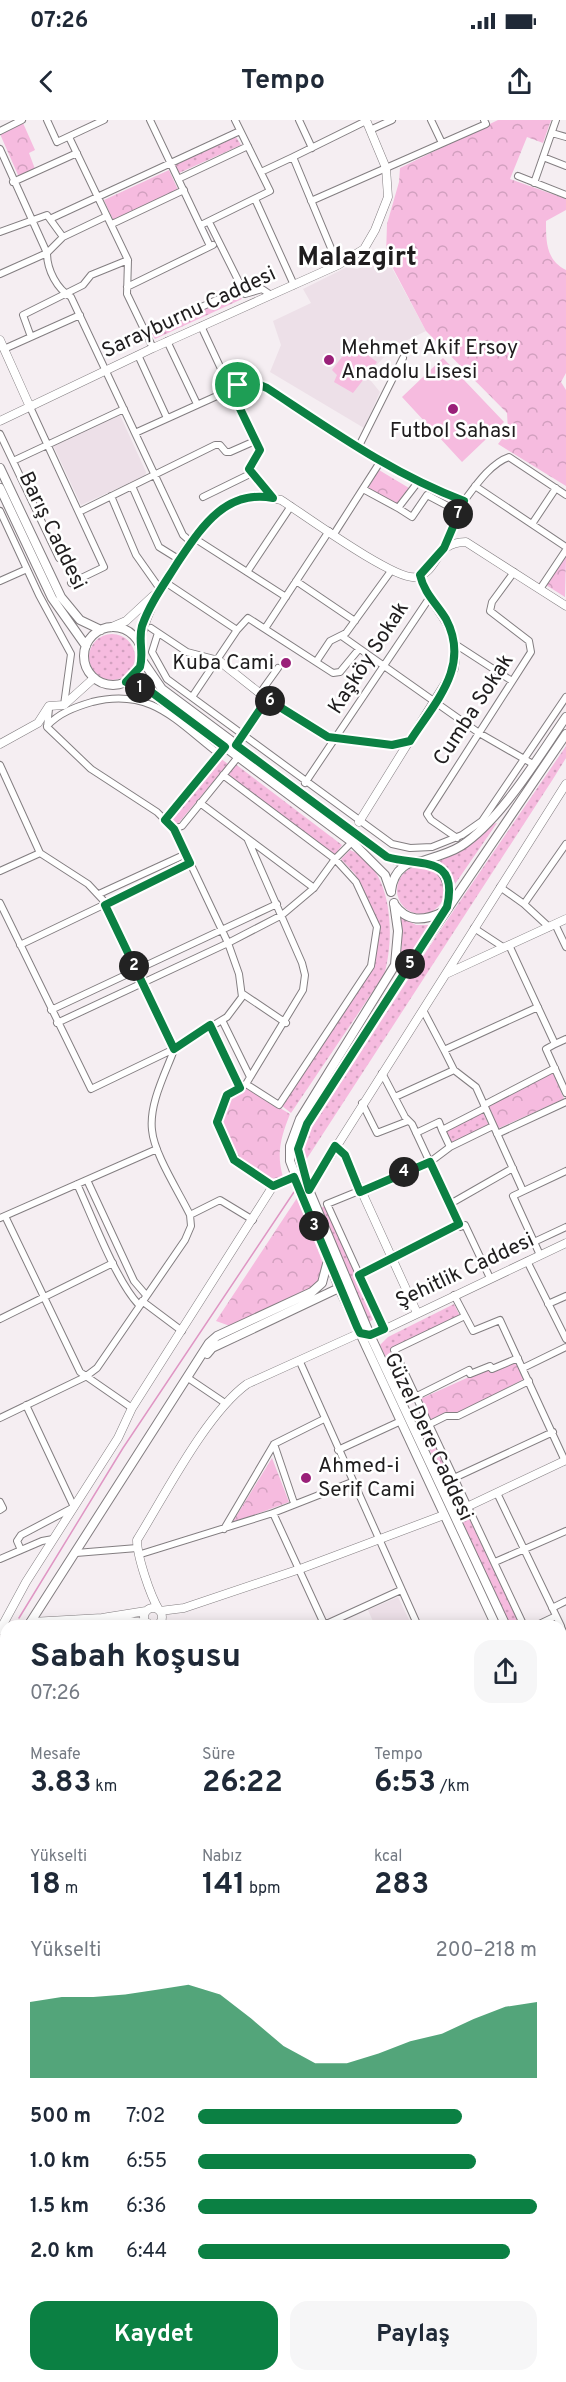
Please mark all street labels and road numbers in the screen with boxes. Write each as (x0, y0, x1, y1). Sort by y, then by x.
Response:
street label: Sarayburnu Caddesi (98, 261, 280, 365)
street label: Barış Caddesi (12, 467, 92, 595)
street label: Kaşköy Sokak (322, 596, 416, 720)
street label: Cumba Sokak (428, 649, 520, 771)
street label: Şehitlik Caddesi (391, 1227, 539, 1315)
street label: Güzel Dere Caddesi (377, 1348, 479, 1526)

